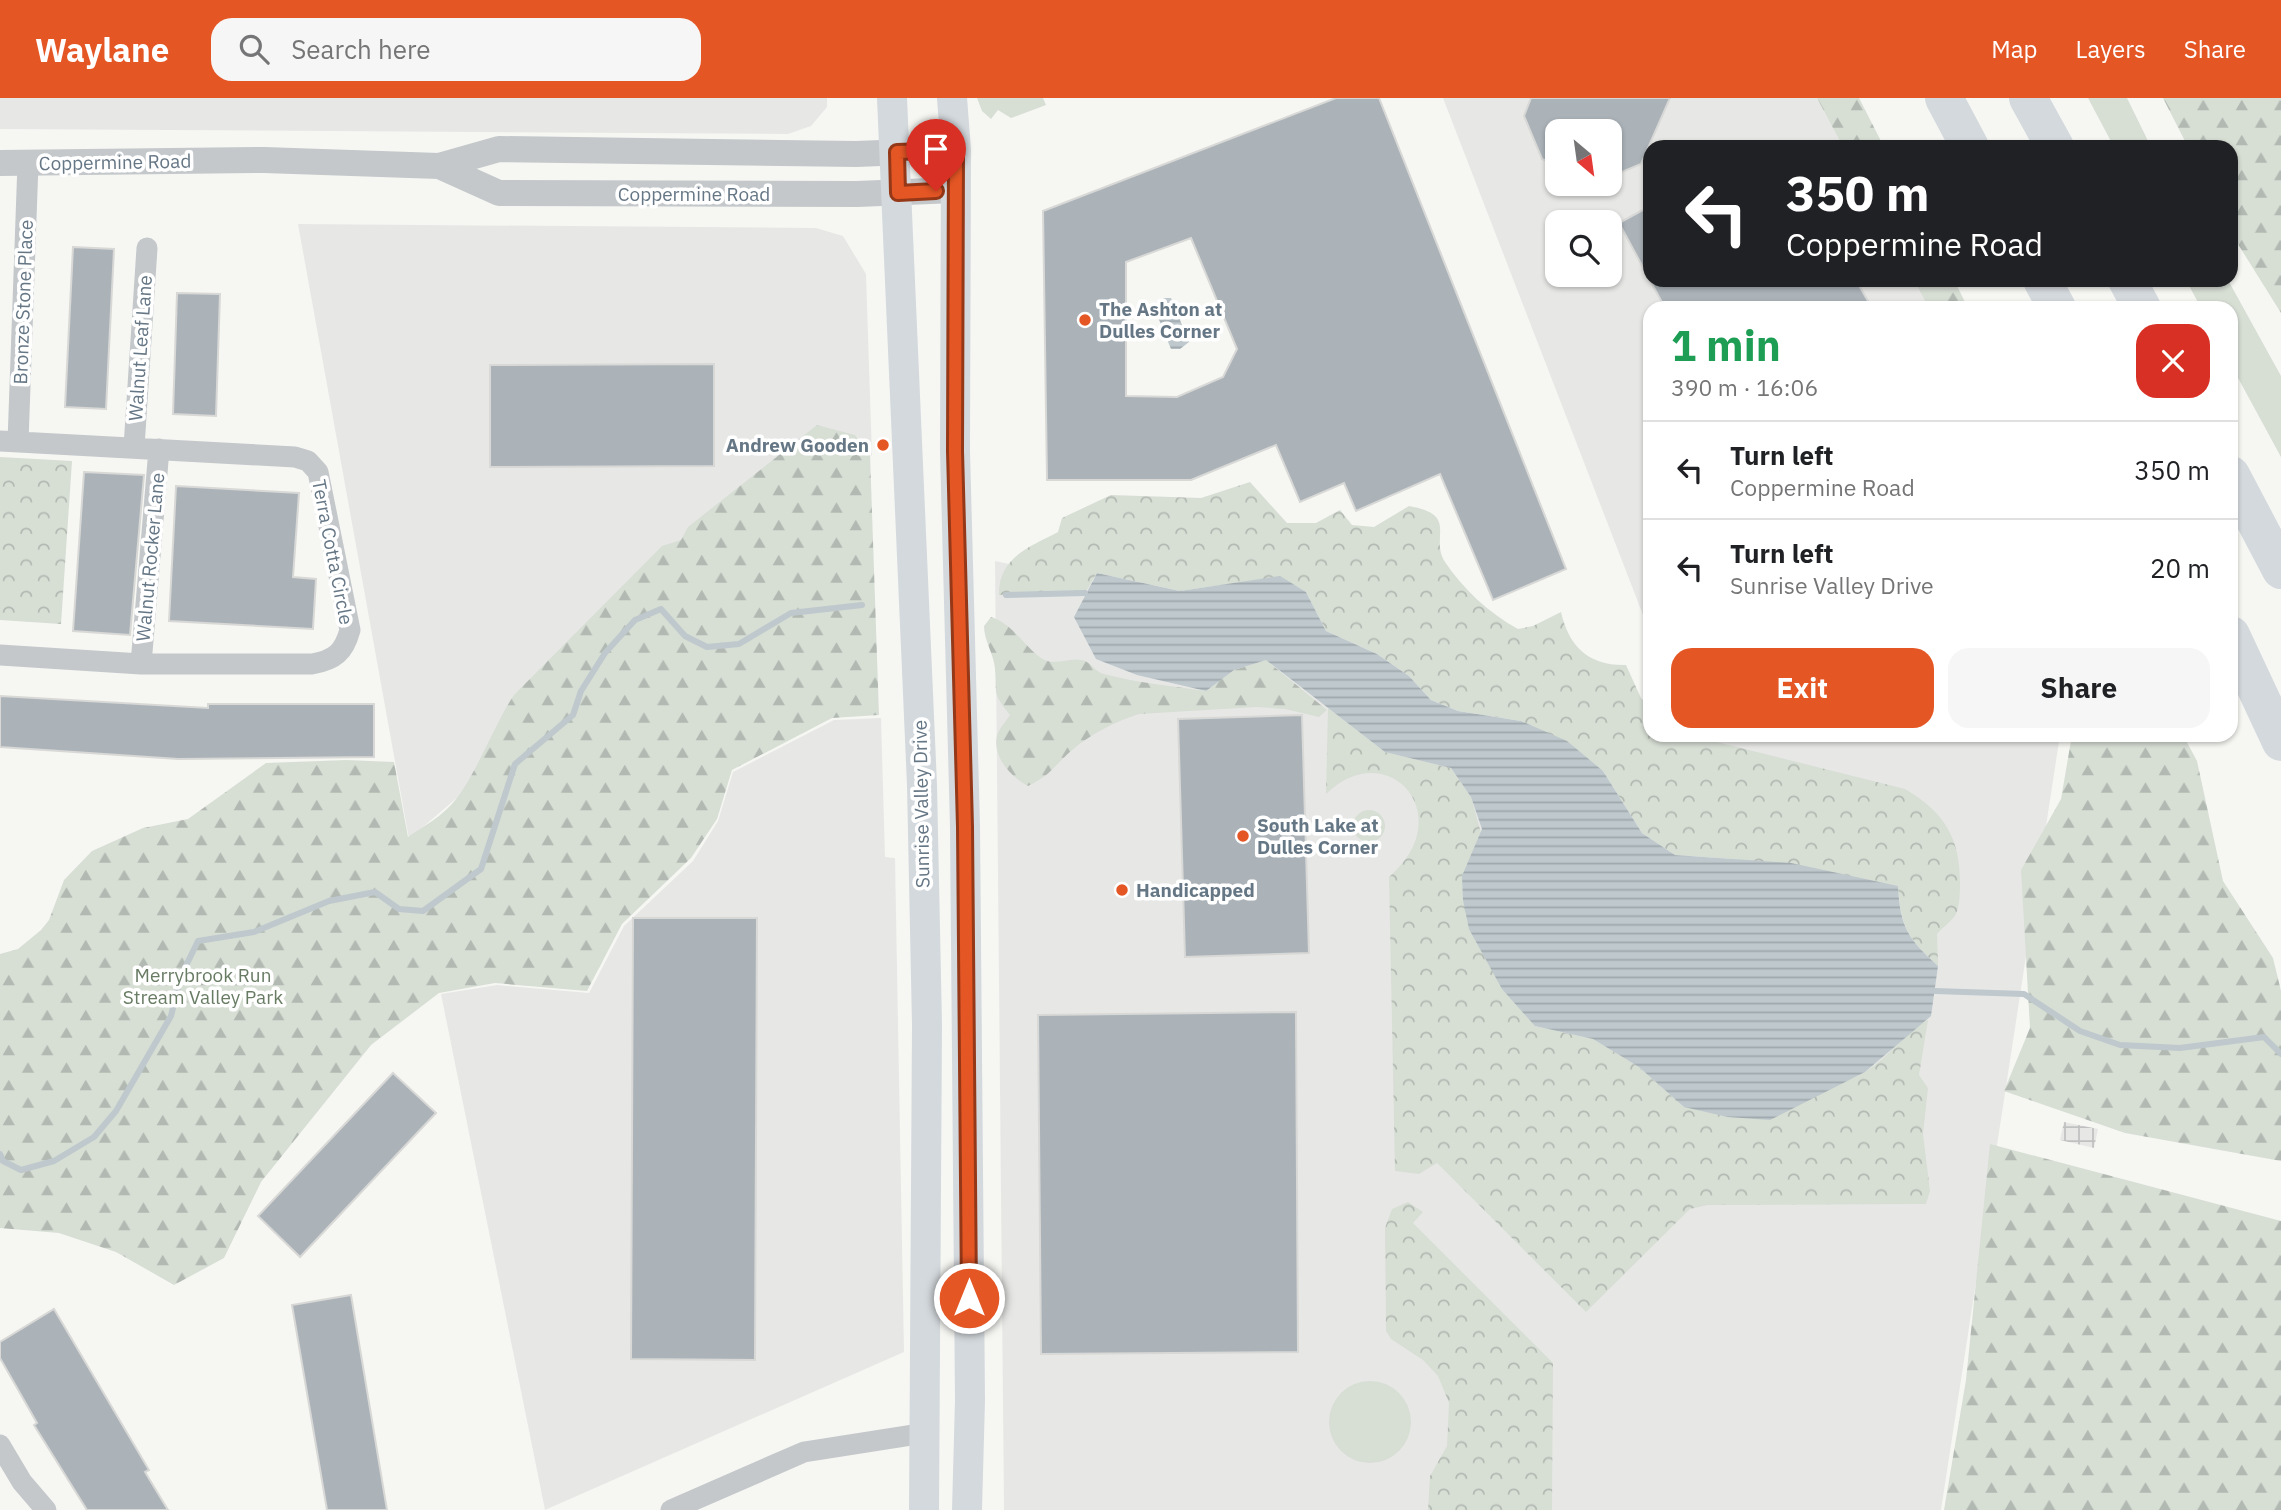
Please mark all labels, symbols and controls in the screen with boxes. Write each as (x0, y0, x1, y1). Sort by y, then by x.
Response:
search box (211, 18, 701, 81)
text: Waylane (35, 28, 169, 71)
icon: search (235, 30, 273, 68)
text: Search here (291, 32, 431, 66)
text: Map (1991, 33, 2038, 65)
text: Layers (2076, 33, 2146, 65)
text: Share (2184, 33, 2246, 65)
pin (906, 119, 966, 191)
north arrow (1545, 119, 1622, 196)
map controls (1545, 119, 1622, 287)
icon: arrive (917, 130, 955, 168)
street label: Coppermine Road (38, 149, 192, 175)
text: 350 m (1786, 161, 1930, 224)
icon: left (1671, 168, 1762, 259)
street label: Coppermine Road (618, 182, 770, 206)
button: search (1545, 210, 1622, 287)
street label: Bronze Stone Place (8, 219, 38, 385)
text: Coppermine Road (1786, 223, 2043, 265)
street label: Walnut Leaf Lane (123, 274, 157, 422)
place label: The Ashton at Dulles Corner (1099, 297, 1222, 343)
marker: The Ashton at Dulles Corner (1077, 312, 1093, 328)
text: 1 min (1671, 318, 1781, 373)
button: close (2136, 324, 2210, 398)
text: 390 m · 16:06 (1671, 372, 1818, 402)
place label: Andrew Gooden (726, 433, 869, 457)
marker: Andrew Gooden (875, 437, 891, 453)
text: Turn left (1730, 438, 1833, 472)
icon: left (1671, 451, 1709, 489)
text: 350 m (2134, 453, 2210, 487)
street label: Walnut Rocker Lane (131, 472, 169, 642)
text: Coppermine Road (1730, 472, 1915, 502)
street label: Terra Cotta Circle (307, 477, 359, 627)
text: Turn left (1730, 536, 1833, 570)
icon: left (1671, 549, 1709, 587)
text: 20 m (2150, 551, 2210, 585)
text: Sunrise Valley Drive (1730, 570, 1934, 600)
button: Exit (1671, 648, 1934, 728)
button: Share (1948, 648, 2210, 728)
street label: Sunrise Valley Drive (908, 720, 934, 888)
place label: South Lake at Dulles Corner (1257, 813, 1379, 859)
marker: South Lake at Dulles Corner (1235, 828, 1251, 844)
place label: Handicapped (1136, 878, 1255, 902)
marker: Handicapped (1114, 882, 1130, 898)
park label: Merrybrook Run Stream Valley Park (123, 963, 283, 1009)
position arrow (932, 1261, 1006, 1335)

